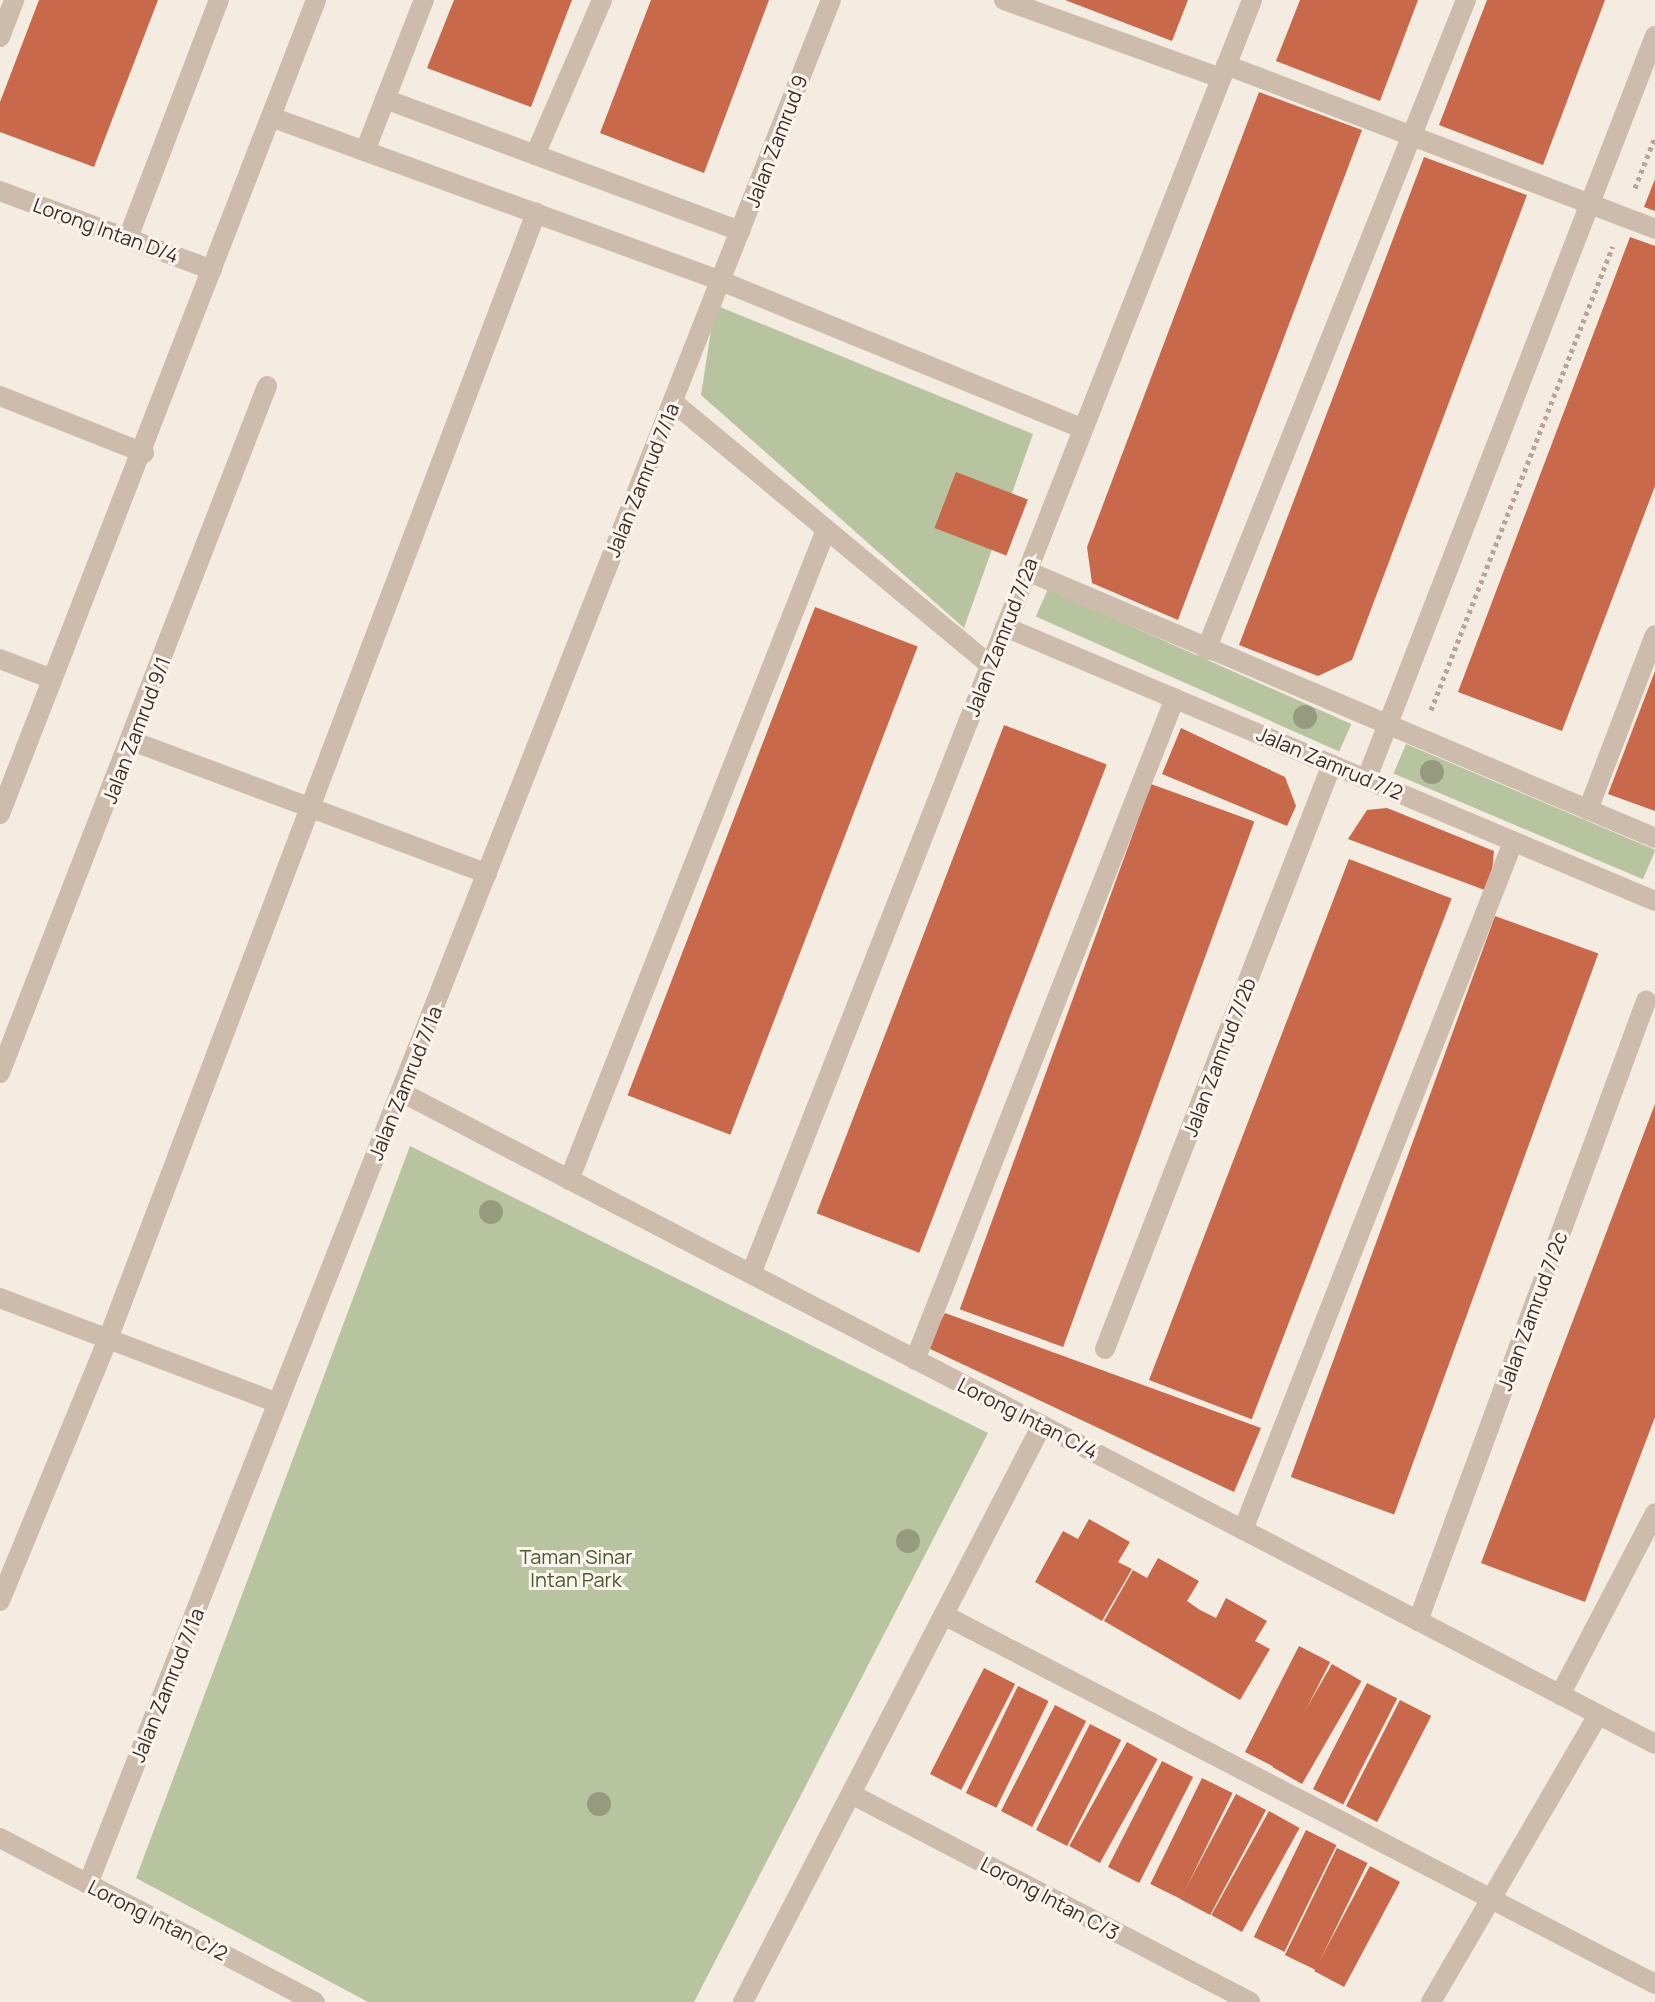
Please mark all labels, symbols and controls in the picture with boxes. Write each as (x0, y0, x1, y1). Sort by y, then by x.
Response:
street label: Jalan Zamrud 9 (740, 71, 812, 211)
street label: Lorong Intan D/4 (30, 193, 182, 267)
street label: Jalan Zamrud 7/1a (600, 399, 684, 561)
street label: Jalan Zamrud 7/2a (960, 554, 1042, 720)
street label: Jalan Zamrud 9/1 (97, 653, 175, 807)
street label: Jalan Zamrud 7/2 (1253, 721, 1407, 805)
street label: Jalan Zamrud 7/2b (1178, 974, 1260, 1140)
street label: Jalan Zamrud 7/1a (363, 1002, 447, 1164)
street label: Jalan Zamrud 7/2c (1492, 1228, 1572, 1394)
street label: Lorong Intan C/4 (954, 1372, 1102, 1464)
park label: Taman Sinar Intan Park (520, 1545, 632, 1592)
street label: Jalan Zamrud 7/1a (125, 1604, 209, 1766)
street label: Lorong Intan C/3 (977, 1851, 1123, 1945)
street label: Lorong Intan C/2 (84, 1874, 232, 1966)

